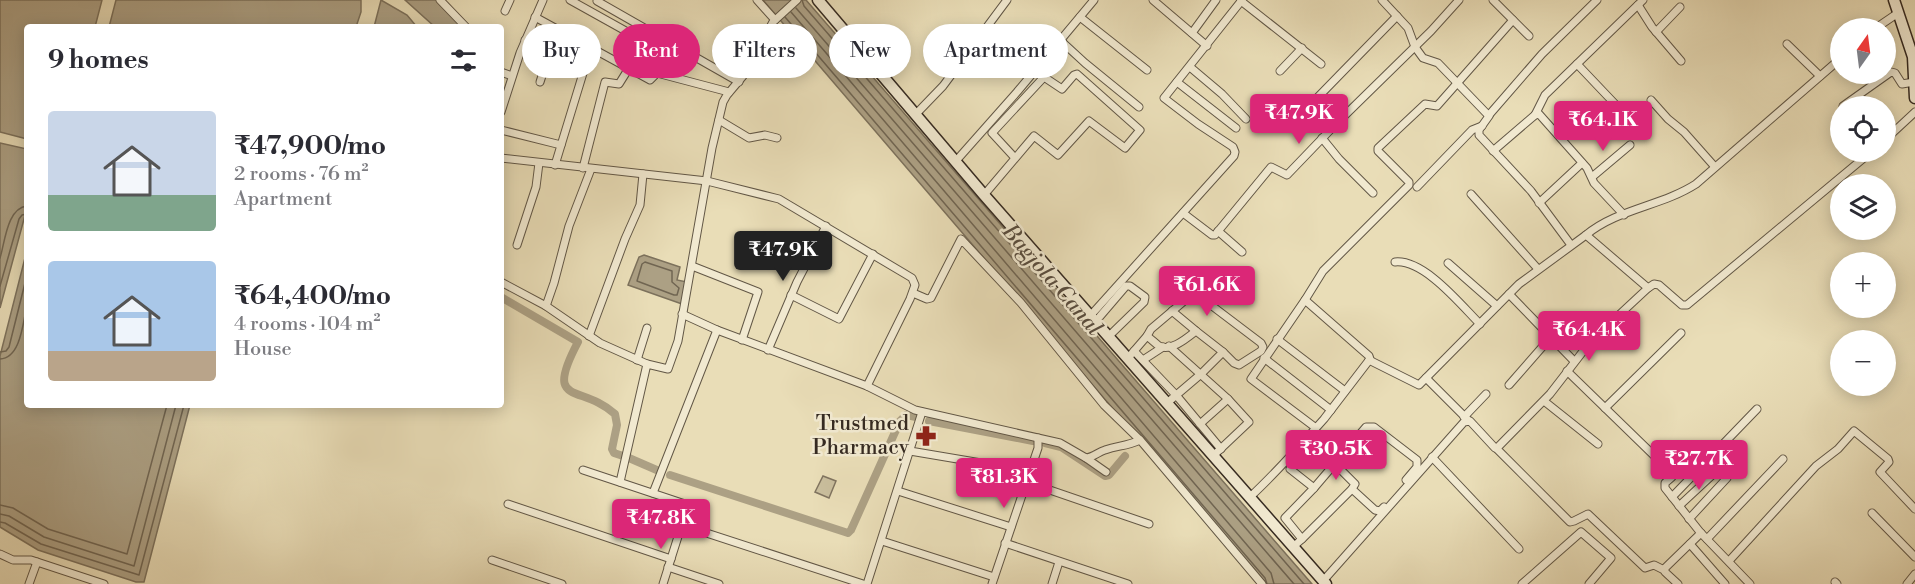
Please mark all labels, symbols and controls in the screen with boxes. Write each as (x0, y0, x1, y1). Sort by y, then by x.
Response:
north arrow (1830, 18, 1896, 84)
map controls (1830, 18, 1896, 396)
chip: Buy (522, 24, 601, 78)
chip: Rent (613, 24, 700, 78)
chip: Filters (712, 24, 817, 78)
chip: New (829, 24, 911, 78)
chip: Apartment (923, 24, 1068, 78)
text: 9 homes (48, 44, 149, 76)
icon: filters (447, 44, 480, 77)
pin: ₹47.9K (1250, 94, 1348, 145)
button: locate (1830, 96, 1896, 162)
text: ₹47.9K (1264, 101, 1334, 126)
pin: ₹64.1K (1554, 101, 1652, 152)
text: ₹64.1K (1568, 108, 1638, 133)
text: ₹47,900/mo (234, 130, 386, 162)
icon: home (96, 135, 168, 207)
text: 2 rooms · 76 m² (234, 162, 368, 187)
button: layers (1830, 174, 1896, 240)
text: Apartment (234, 187, 332, 212)
water label: Bagjola Canal (995, 218, 1108, 341)
pin: ₹47.9K (734, 231, 832, 282)
text: ₹47.9K (748, 238, 818, 263)
button: + (1830, 252, 1896, 318)
pin: ₹61.6K (1158, 266, 1256, 317)
text: ₹61.6K (1173, 273, 1241, 298)
text: ₹64,400/mo (234, 280, 391, 312)
icon: home (96, 285, 168, 357)
pin: ₹64.4K (1540, 311, 1638, 362)
text: 4 rooms · 104 m² (234, 312, 381, 337)
text: ₹64.4K (1552, 318, 1626, 343)
button: − (1830, 330, 1896, 396)
text: House (234, 337, 292, 362)
place label: Trustmed Pharmacy (812, 411, 910, 461)
pharmacy icon: Trustmed Pharmacy (914, 424, 938, 448)
pin: ₹30.5K (1287, 430, 1385, 481)
text: ₹30.5K (1300, 437, 1372, 462)
pin: ₹27.7K (1650, 440, 1748, 491)
text: ₹27.7K (1665, 447, 1733, 472)
pin: ₹81.3K (955, 458, 1053, 509)
text: ₹81.3K (970, 465, 1038, 490)
pin: ₹47.8K (612, 499, 710, 550)
text: ₹47.8K (626, 506, 696, 531)

